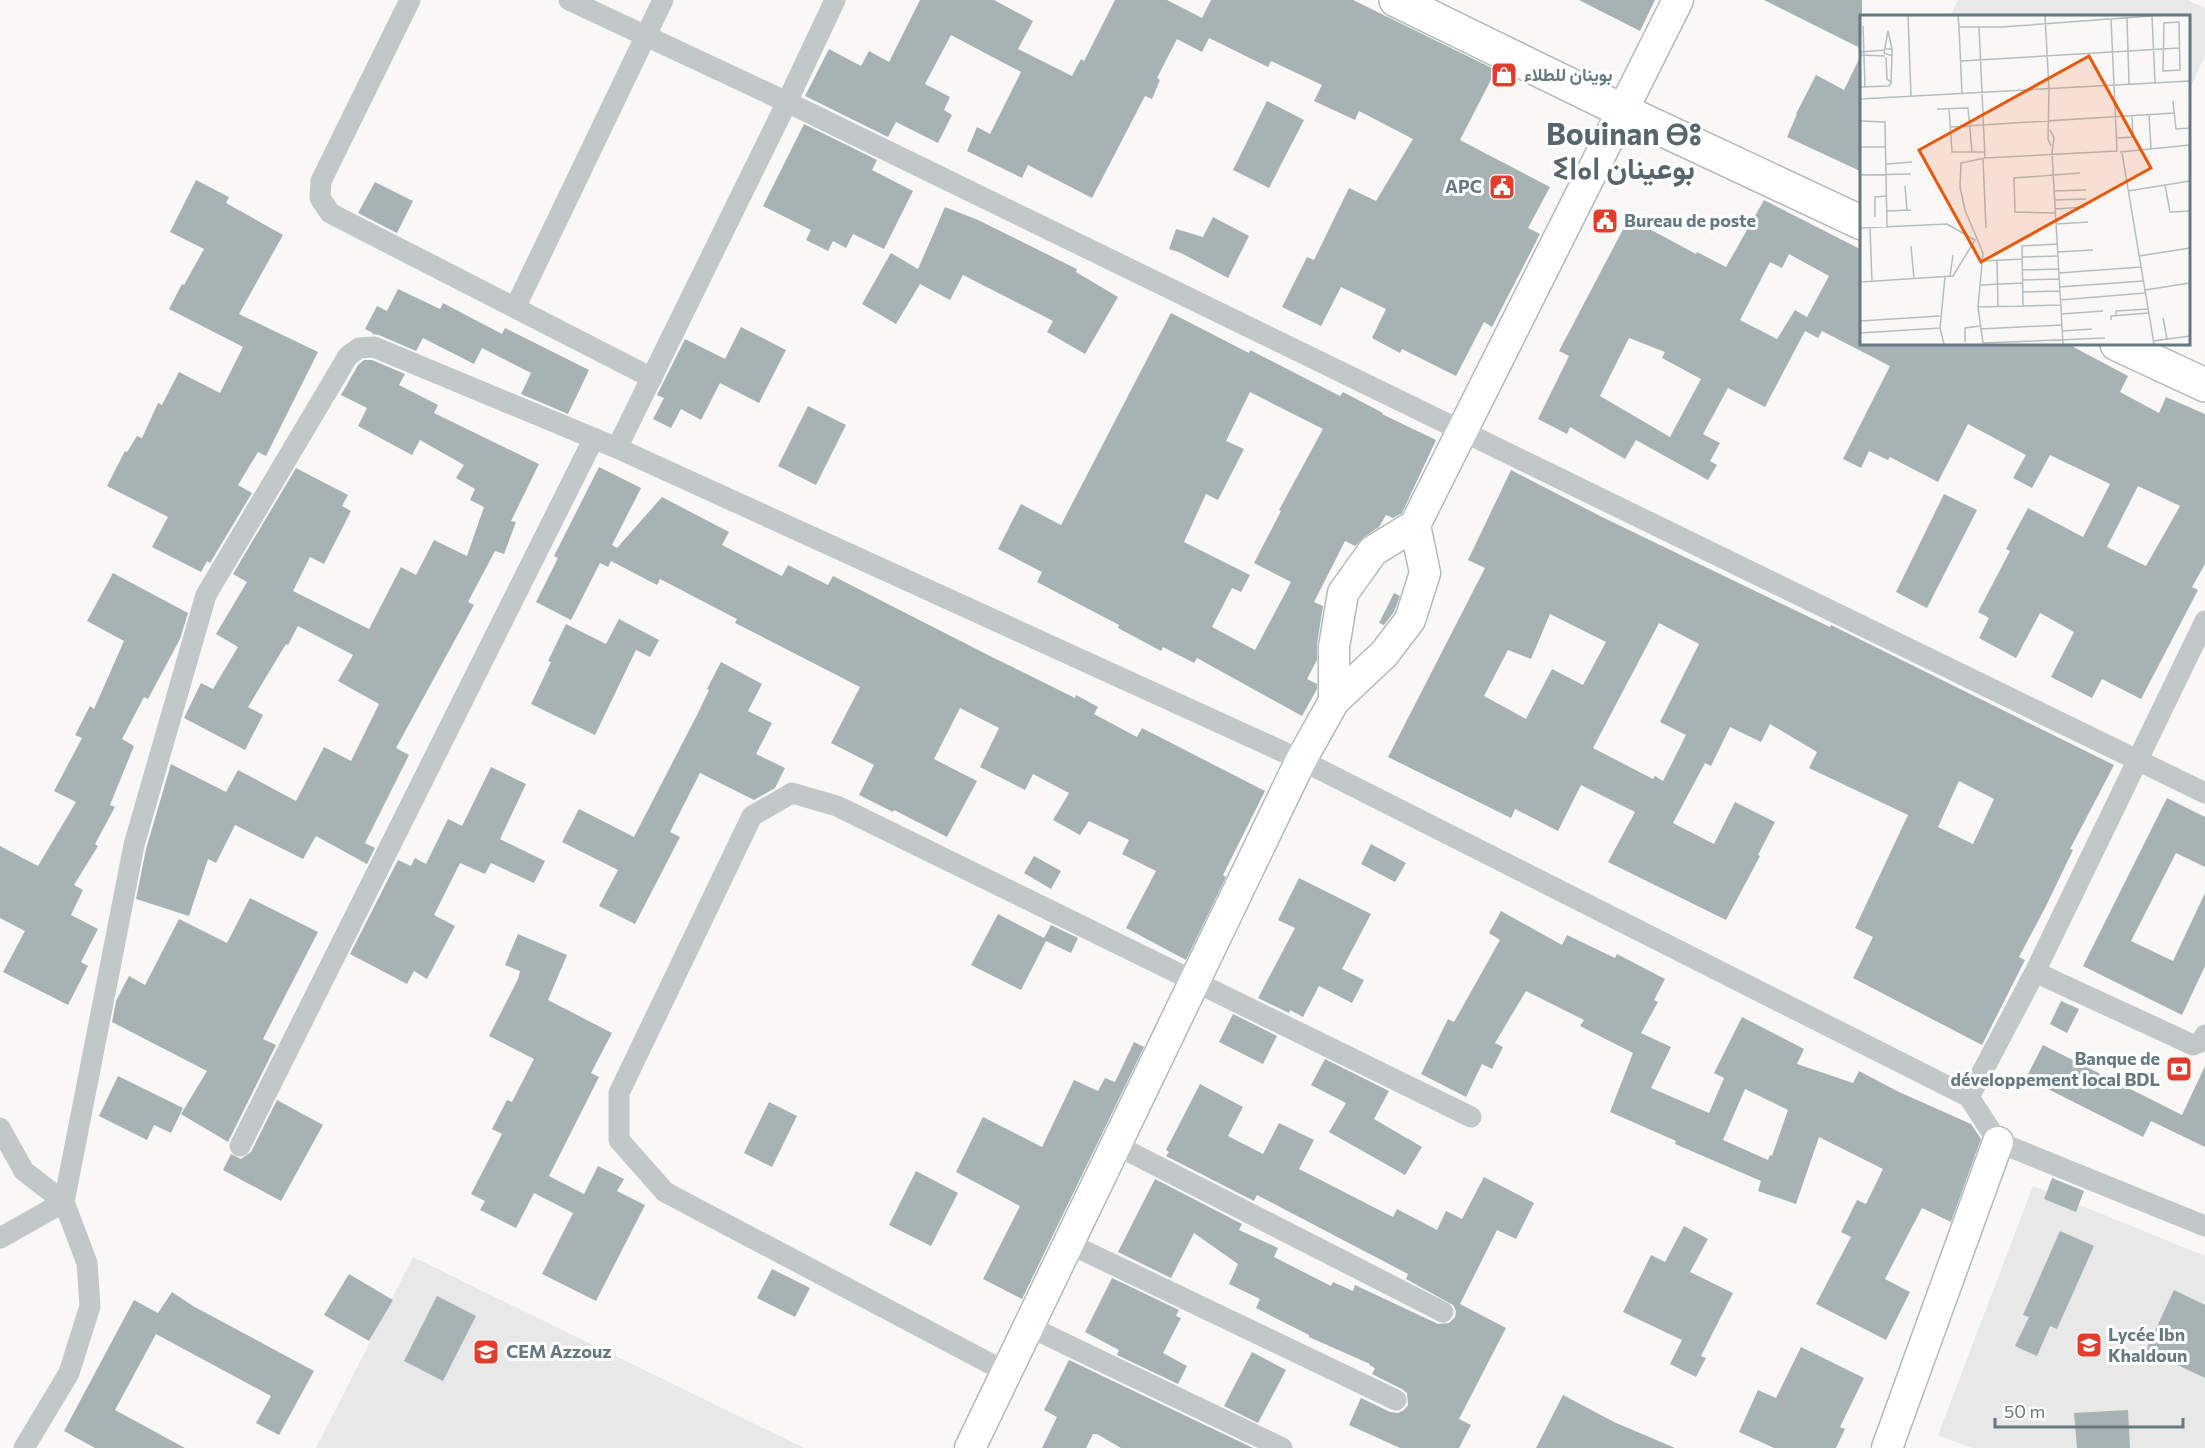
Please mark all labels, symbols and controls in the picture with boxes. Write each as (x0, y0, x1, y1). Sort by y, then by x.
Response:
inset map (1860, 15, 2190, 345)
shop icon: بوينان للطلاء (1489, 60, 1519, 90)
place label: بوينان للطلاء (1524, 63, 1612, 86)
district label: Bouinan ⴱⵓ ⵉⵏⴰⵏ بوعينان (1546, 114, 1702, 187)
public building icon: APC (1487, 172, 1517, 202)
place label: APC (1445, 175, 1482, 197)
public building icon: Bureau de poste (1590, 206, 1620, 236)
place label: Bureau de poste (1624, 209, 1756, 231)
place label: Banque de développement local BDL (1951, 1047, 2160, 1090)
bank icon: Banque de développement local BDL (2164, 1054, 2194, 1084)
place label: Lycée Ibn Khaldoun (2108, 1323, 2187, 1366)
school or university icon: Lycée Ibn Khaldoun (2074, 1330, 2104, 1360)
school or university icon: CEM Azzouz (471, 1337, 501, 1367)
place label: CEM Azzouz (506, 1340, 612, 1362)
scale bar (1995, 1391, 2182, 1429)
text: 50 m (2004, 1400, 2045, 1422)

